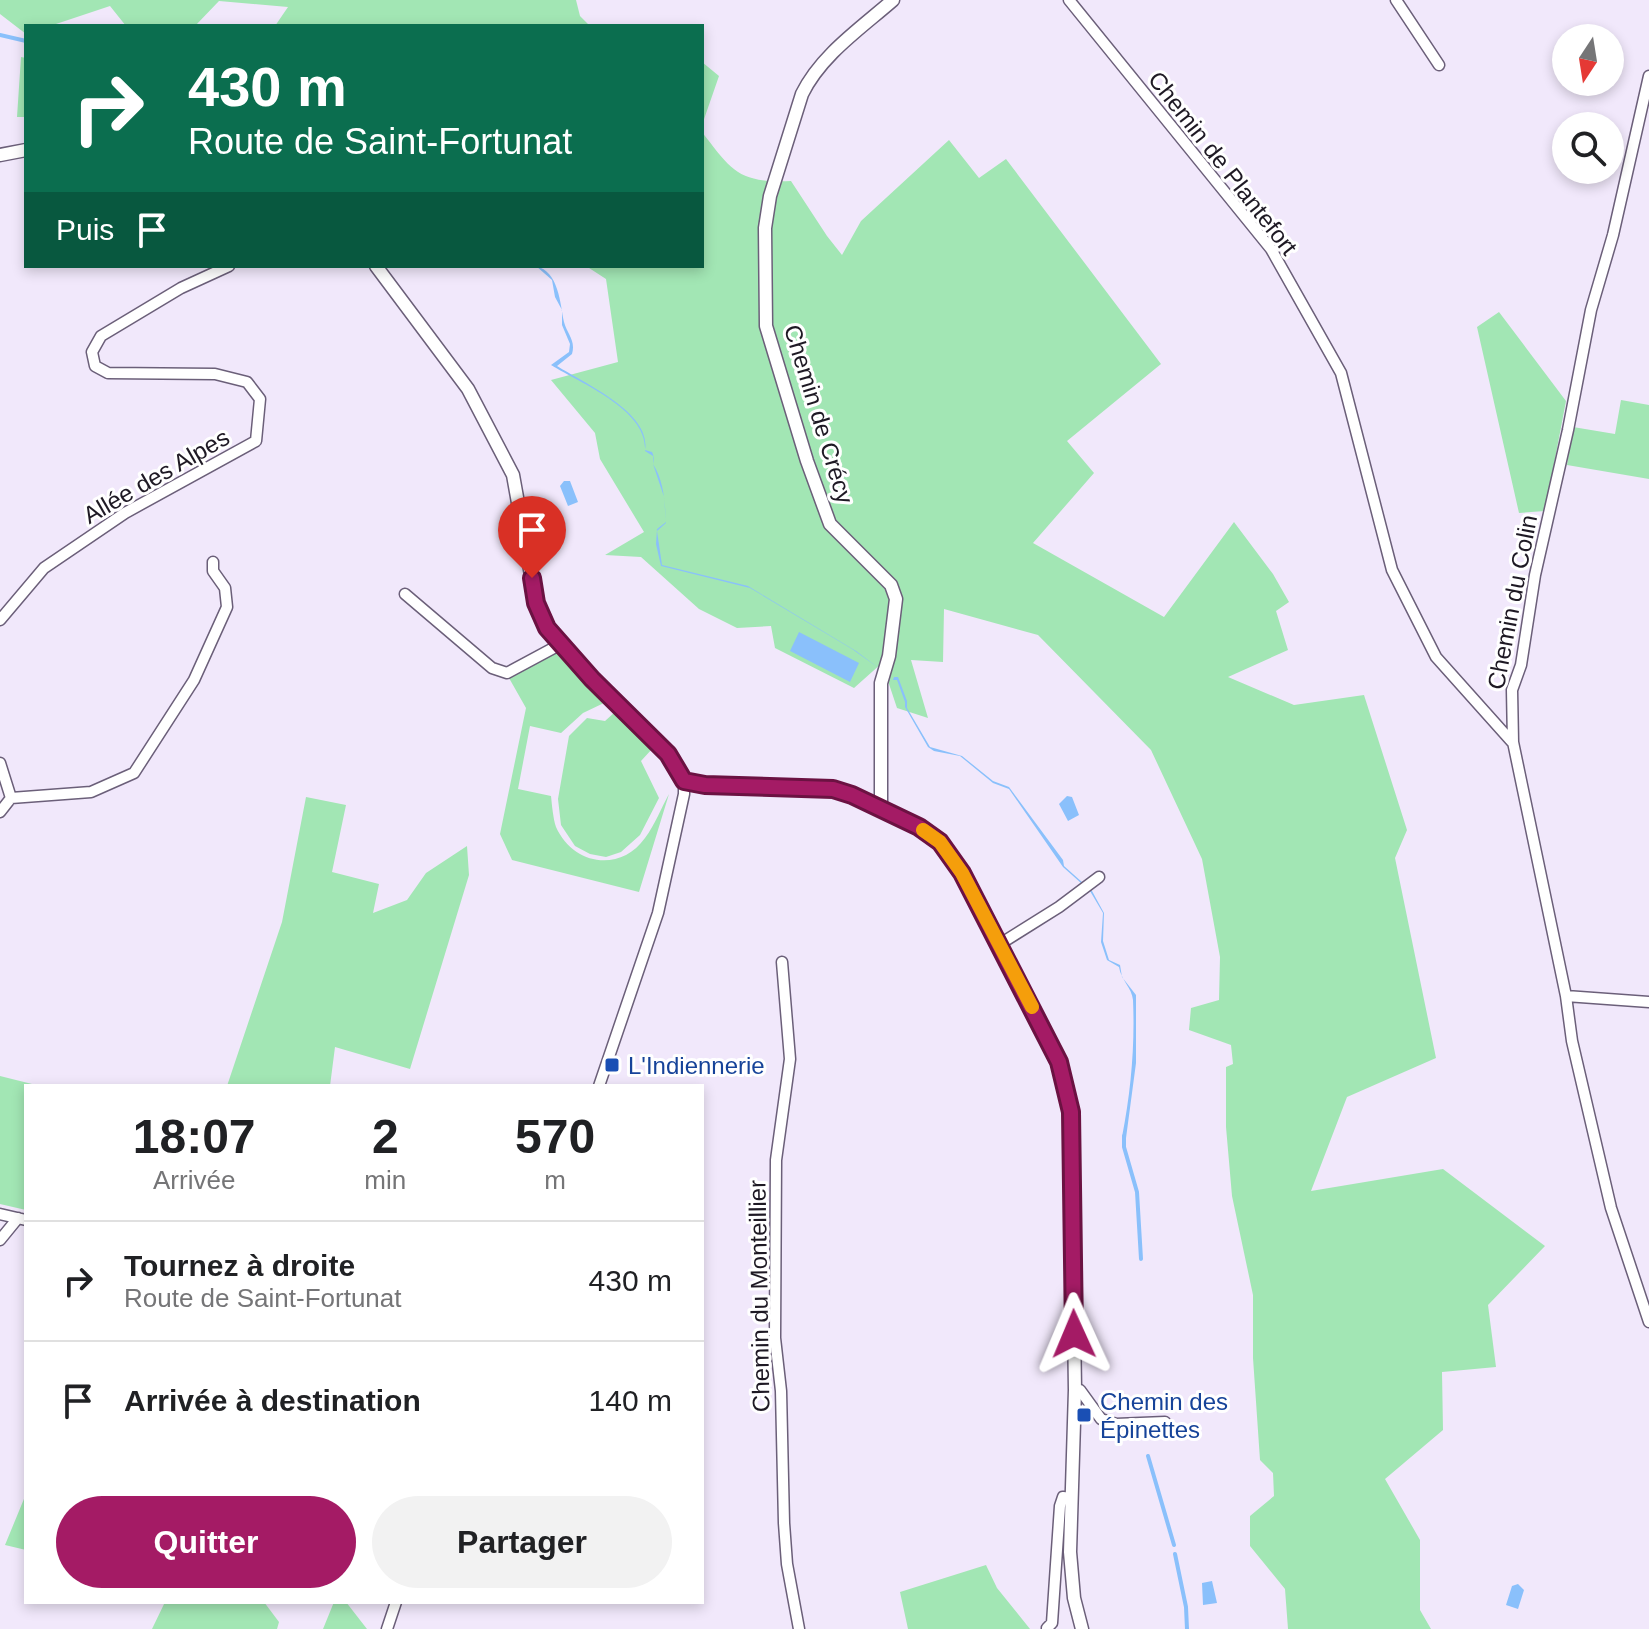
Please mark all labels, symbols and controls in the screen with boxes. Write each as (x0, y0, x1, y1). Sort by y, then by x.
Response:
north arrow (1552, 24, 1624, 96)
map controls (1552, 24, 1624, 184)
text: 430 m (188, 55, 347, 118)
icon: right (56, 56, 160, 160)
street label: Chemin de Plantefort (1143, 66, 1303, 260)
button: search (1552, 112, 1624, 184)
text: Route de Saint-Fortunat (188, 121, 572, 162)
icon: arrive (130, 208, 174, 252)
text: Puis (56, 213, 114, 246)
street label: Chemin de Crécy (779, 321, 859, 507)
street label: Allée des Alpes (78, 423, 234, 529)
pin (498, 496, 566, 578)
icon: arrive (510, 508, 554, 552)
street label: Chemin du Colin (1482, 512, 1542, 692)
place label: L'Indiennerie (628, 1052, 765, 1079)
marker: L'Indiennerie (603, 1056, 621, 1074)
text: 18:07 (133, 1110, 256, 1163)
text: 2 (372, 1110, 399, 1163)
text: 570 (515, 1110, 595, 1163)
text: Arrivée (153, 1165, 235, 1195)
text: min (364, 1165, 406, 1195)
text: m (544, 1165, 566, 1195)
street label: Chemin du Monteillier (743, 1180, 775, 1412)
text: Tournez à droite (124, 1249, 355, 1282)
icon: right (56, 1259, 100, 1303)
text: 430 m (589, 1264, 672, 1297)
text: Route de Saint-Fortunat (124, 1283, 402, 1313)
position arrow (1032, 1292, 1116, 1376)
icon: arrive (56, 1379, 100, 1423)
text: Arrivée à destination (124, 1384, 421, 1417)
text: 140 m (589, 1384, 672, 1417)
place label: Chemin des Épinettes (1100, 1388, 1228, 1443)
marker: Chemin des Épinettes (1075, 1406, 1093, 1424)
button: Quitter (56, 1496, 356, 1588)
button: Partager (372, 1496, 672, 1588)

